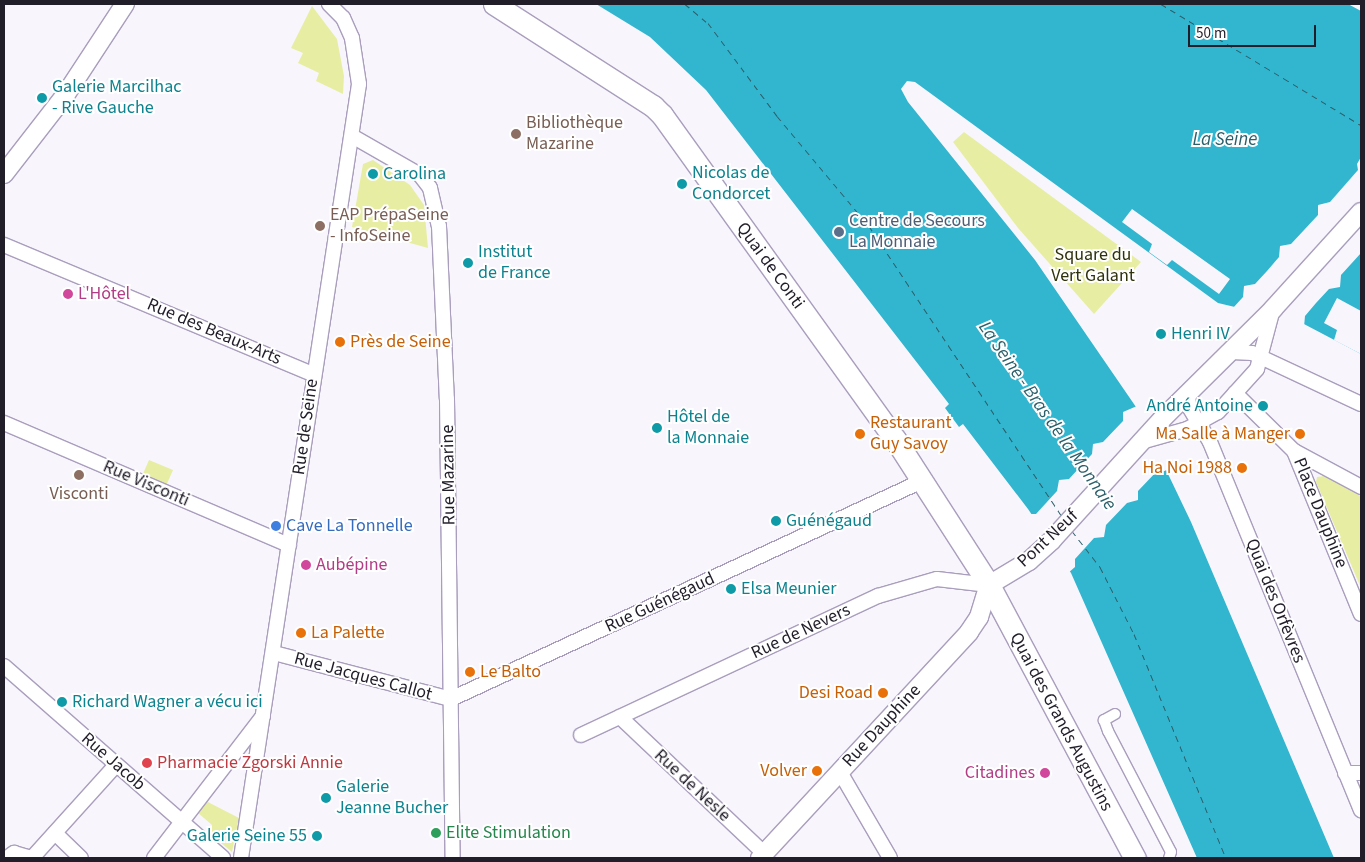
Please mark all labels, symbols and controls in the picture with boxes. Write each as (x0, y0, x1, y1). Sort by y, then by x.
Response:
scale bar (1190, 15, 1318, 47)
text: 50 m (1196, 23, 1226, 44)
place label: Galerie Marcilhac - Rive Gauche (52, 77, 181, 120)
marker: Galerie Marcilhac - Rive Gauche (36, 92, 48, 104)
place label: Bibliothèque Mazarine (526, 113, 623, 156)
marker: Bibliothèque Mazarine (510, 128, 522, 140)
water label: La Seine (1193, 129, 1257, 151)
place label: Carolina (383, 163, 446, 185)
place label: Nicolas de Condorcet (692, 163, 770, 205)
marker: Carolina (367, 168, 379, 180)
marker: Nicolas de Condorcet (676, 178, 688, 190)
place label: EAP PrépaSeine - InfoSeine (330, 205, 449, 248)
place label: Centre de Secours La Monnaie (849, 211, 985, 253)
street label: Quai de Conti (731, 218, 809, 314)
marker: EAP PrépaSeine - InfoSeine (314, 220, 326, 232)
marker: Centre de Secours La Monnaie (833, 226, 845, 238)
place label: Institut de France (478, 242, 551, 284)
park label: Square du Vert Galant (1051, 245, 1135, 288)
marker: Institut de France (462, 257, 474, 269)
place label: L'Hôtel (78, 283, 130, 305)
marker: L'Hôtel (62, 288, 74, 300)
street label: Rue des Beaux-Arts (144, 294, 284, 370)
water label: La Seine - Bras de la Monnaie (973, 317, 1121, 515)
place label: Henri IV (1171, 323, 1230, 345)
marker: Henri IV (1155, 328, 1167, 340)
place label: Près de Seine (350, 331, 451, 353)
marker: Près de Seine (334, 336, 346, 348)
street label: Rue de Seine (289, 378, 323, 476)
place label: André Antoine (1146, 395, 1253, 417)
marker: André Antoine (1257, 400, 1269, 412)
place label: Hôtel de la Monnaie (667, 407, 749, 449)
place label: Restaurant Guy Savoy (870, 413, 952, 456)
marker: Hôtel de la Monnaie (651, 422, 663, 434)
place label: Ma Salle à Manger (1155, 423, 1290, 445)
street label: Rue Mazarine (437, 425, 461, 525)
marker: Restaurant Guy Savoy (854, 428, 866, 440)
marker: Ma Salle à Manger (1294, 428, 1306, 440)
street label: Place Dauphine (1288, 455, 1352, 571)
street label: Rue Visconti (100, 456, 192, 512)
place label: Ha Noi 1988 (1142, 457, 1232, 479)
marker: Ha Noi 1988 (1236, 462, 1248, 474)
marker: Visconti (73, 469, 85, 481)
place label: Visconti (49, 483, 109, 505)
street label: Pont Neuf (1013, 506, 1083, 572)
place label: Guénégaud (786, 510, 872, 532)
place label: Cave La Tonnelle (286, 515, 413, 537)
marker: Guénégaud (770, 515, 782, 527)
marker: Cave La Tonnelle (270, 520, 282, 532)
street label: Quai des Orfèvres (1240, 536, 1310, 666)
place label: Aubépine (316, 554, 388, 576)
marker: Aubépine (300, 559, 312, 571)
street label: Rue Guénégaud (602, 568, 718, 638)
place label: Elsa Meunier (741, 578, 837, 600)
marker: Elsa Meunier (725, 583, 737, 595)
street label: Rue de Nevers (748, 600, 854, 664)
place label: La Palette (311, 622, 385, 644)
marker: La Palette (295, 627, 307, 639)
street label: Quai des Grands Augustins (1005, 629, 1117, 815)
street label: Rue Jacques Callot (292, 648, 434, 706)
place label: Le Balto (480, 661, 541, 683)
marker: Le Balto (464, 666, 476, 678)
street label: Rue Dauphine (838, 680, 926, 772)
place label: Desi Road (799, 682, 873, 704)
marker: Desi Road (877, 687, 889, 699)
place label: Richard Wagner a vécu ici (72, 691, 263, 713)
marker: Richard Wagner a vécu ici (56, 696, 68, 708)
street label: Rue Jacob (77, 728, 149, 796)
street label: Rue de Nesle (649, 745, 735, 827)
place label: Pharmacie Zgorski Annie (157, 752, 343, 774)
marker: Pharmacie Zgorski Annie (141, 757, 153, 769)
place label: Volver (760, 760, 807, 782)
place label: Citadines (965, 762, 1035, 784)
marker: Volver (811, 765, 823, 777)
marker: Citadines (1039, 767, 1051, 779)
place label: Galerie Jeanne Bucher (336, 777, 448, 820)
marker: Galerie Jeanne Bucher (320, 792, 332, 804)
place label: Elite Stimulation (446, 822, 571, 844)
place label: Galerie Seine 55 (187, 825, 307, 847)
marker: Elite Stimulation (430, 827, 442, 839)
marker: Galerie Seine 55 (311, 830, 323, 842)

